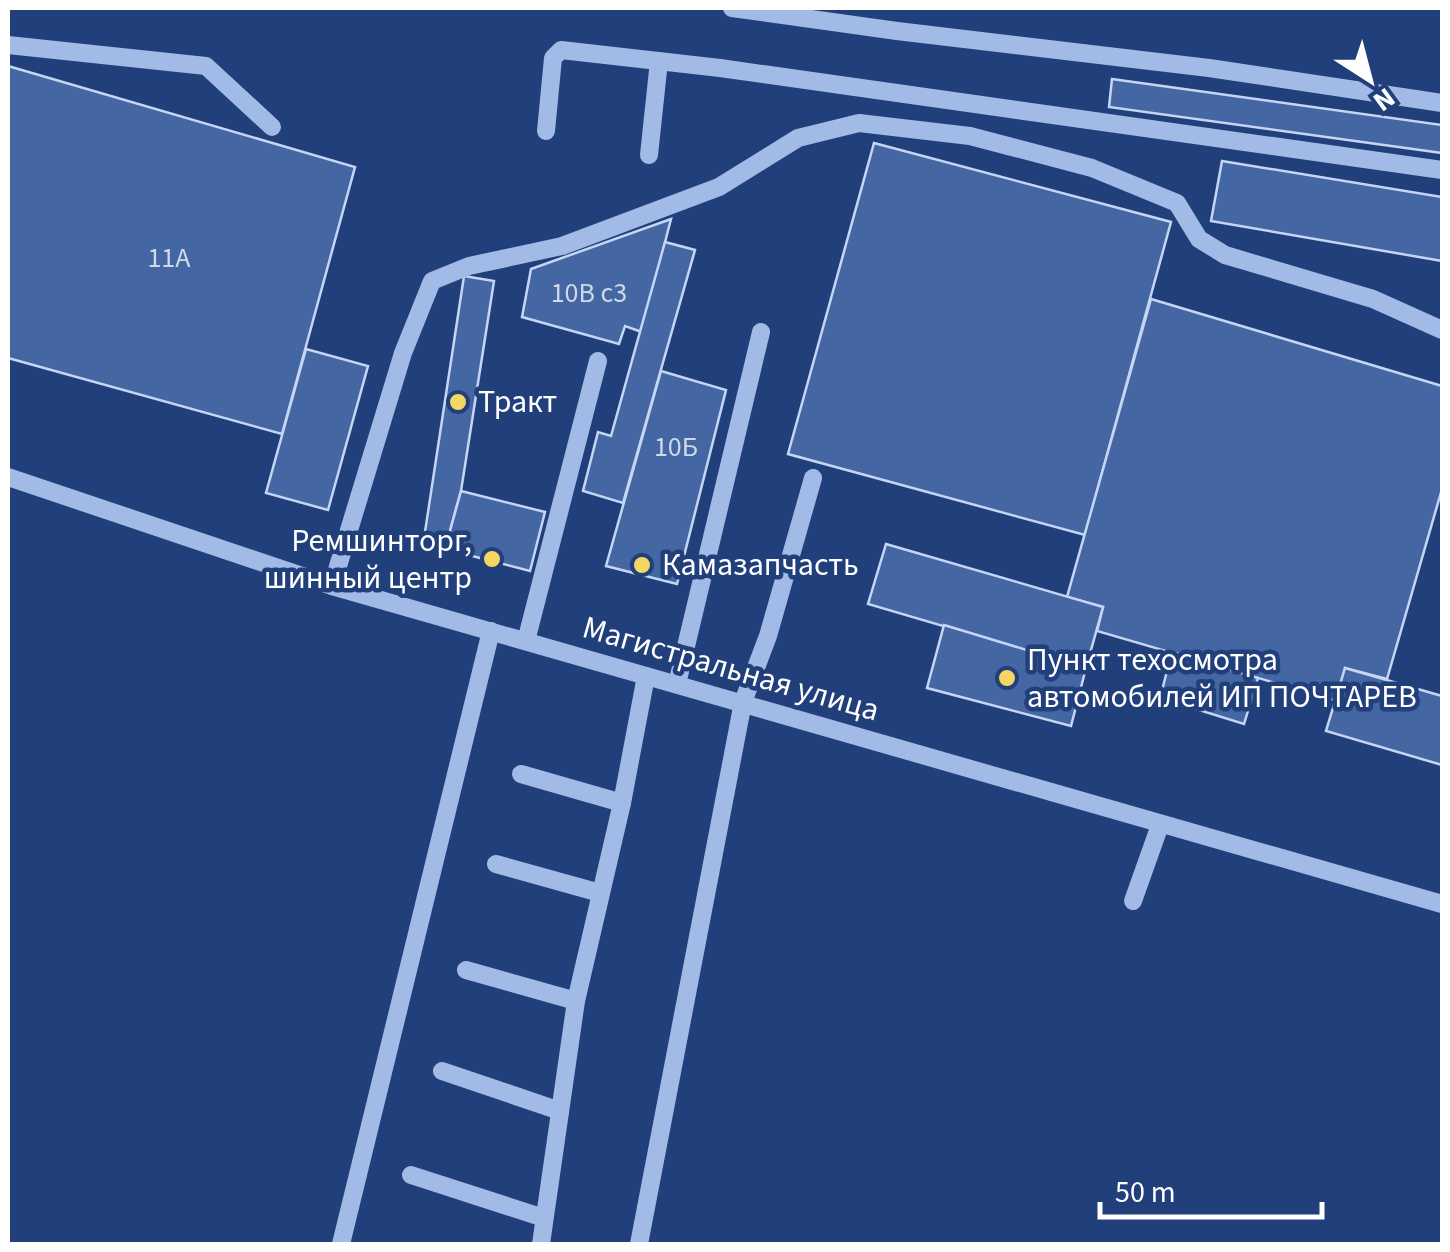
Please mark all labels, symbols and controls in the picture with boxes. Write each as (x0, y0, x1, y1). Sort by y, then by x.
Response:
north arrow (1320, 30, 1420, 130)
text: N (1365, 78, 1403, 121)
house number: 11А (147, 238, 191, 278)
house number: 10В с3 (551, 273, 627, 313)
place label: Тракт (478, 379, 557, 425)
marker: Тракт (447, 391, 469, 413)
house number: 10Б (654, 427, 698, 467)
place label: Ремшинторг, шинный центр (264, 518, 472, 601)
place label: Камазапчасть (662, 542, 859, 588)
marker: Ремшинторг, шинный центр (481, 548, 503, 570)
marker: Камазапчасть (631, 554, 653, 576)
street label: Магистральная улица (577, 605, 885, 733)
place label: Пункт техосмотра автомобилей ИП ПОЧТАРЕВ (1027, 637, 1417, 720)
marker: Пункт техосмотра автомобилей ИП ПОЧТАРЕВ (996, 667, 1018, 689)
scale bar (1100, 1157, 1322, 1219)
text: 50 m (1115, 1171, 1176, 1214)

